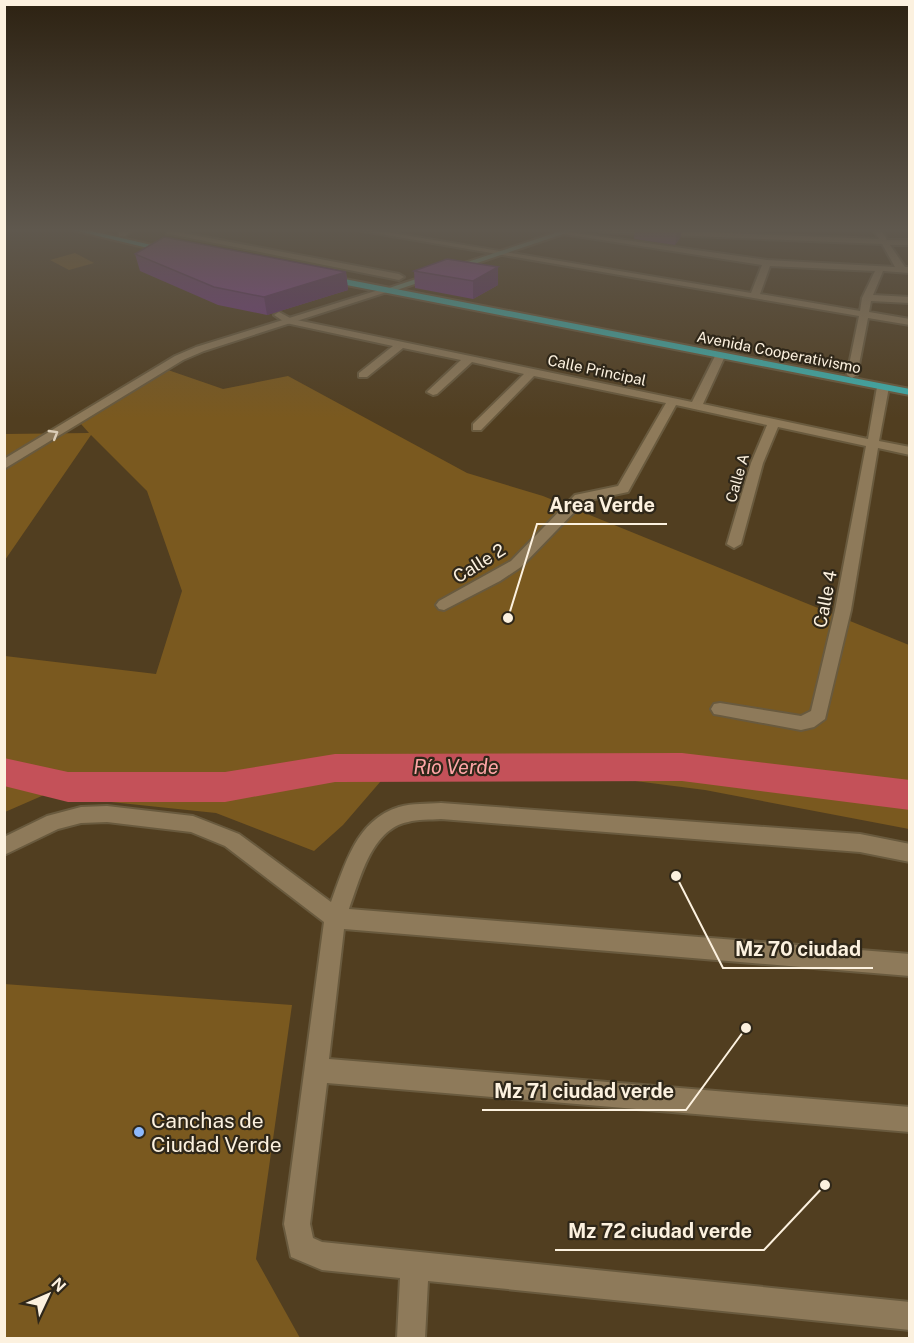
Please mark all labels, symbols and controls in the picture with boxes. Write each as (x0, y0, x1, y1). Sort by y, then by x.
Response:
street label: Avenida Cooperativismo (695, 328, 863, 376)
street label: Calle Principal (546, 351, 648, 389)
one-way arrow (48, 430, 58, 442)
street label: Calle A (722, 451, 752, 504)
callout: Area Verde (537, 486, 667, 524)
text: Area Verde (549, 493, 655, 517)
street label: Calle 2 (449, 539, 509, 587)
street label: Calle 4 (809, 568, 841, 630)
water label: Río Verde (413, 755, 499, 779)
callout: Mz 70 ciudad (723, 930, 873, 968)
text: Mz 70 ciudad (735, 937, 861, 961)
callout: Mz 71 ciudad verde (482, 1072, 686, 1110)
text: Mz 71 ciudad verde (494, 1079, 674, 1103)
place label: Canchas de Ciudad Verde (151, 1108, 282, 1157)
marker: Canchas de Ciudad Verde (132, 1125, 146, 1139)
callout: Mz 72 ciudad verde (555, 1212, 764, 1250)
text: Mz 72 ciudad verde (568, 1219, 752, 1243)
north arrow (18, 1265, 78, 1325)
text: N (47, 1274, 70, 1296)

